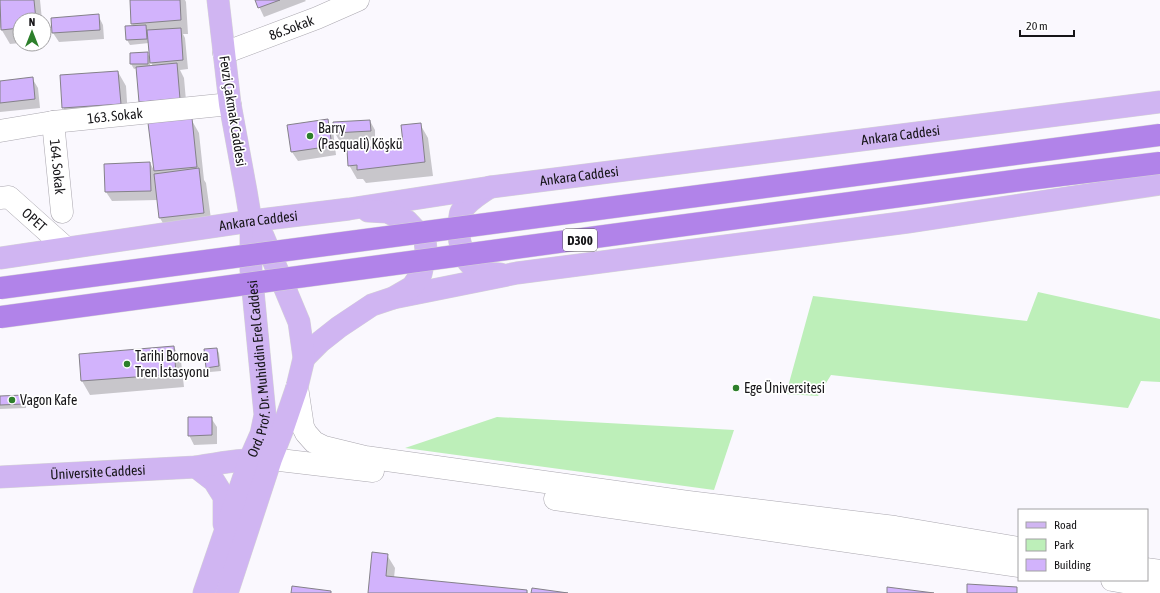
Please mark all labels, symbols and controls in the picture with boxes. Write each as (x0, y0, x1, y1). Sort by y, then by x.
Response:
north arrow (12, 12, 52, 52)
street label: 86.Sokak (267, 12, 316, 43)
scale bar (1020, 12, 1074, 38)
text: N (29, 16, 35, 28)
text: 20 m (1026, 19, 1048, 33)
street label: Fevzi Çakmak Caddesi (216, 55, 250, 167)
street label: 163. Sokak (86, 105, 143, 126)
place label: Barry (Pasquali) Köşkü (318, 120, 403, 152)
street label: Ankara Caddesi (860, 122, 941, 148)
marker: Barry (Pasquali) Köşkü (305, 131, 315, 141)
street label: 164. Sokak (47, 138, 68, 195)
street label: Ankara Caddesi (539, 163, 620, 189)
street label: OPET (19, 205, 50, 235)
street label: Ankara Caddesi (218, 207, 299, 234)
road number: D300 (563, 229, 597, 251)
street label: Ord. Prof. Dr. Muhiddin Erel Caddesi (244, 280, 273, 460)
place label: Tarihi Bornova Tren İstasyonu (135, 348, 209, 380)
marker: Tarihi Bornova Tren İstasyonu (122, 359, 132, 369)
place label: Ege Üniversitesi (744, 380, 825, 396)
marker: Ege Üniversitesi (731, 383, 741, 393)
place label: Vagon Kafe (20, 392, 77, 408)
marker: Vagon Kafe (7, 395, 17, 405)
street label: Üniversite Caddesi (50, 462, 146, 482)
legend (1018, 509, 1148, 581)
text: Road (1054, 518, 1077, 532)
text: Park (1054, 538, 1075, 552)
text: Building (1054, 558, 1092, 572)

